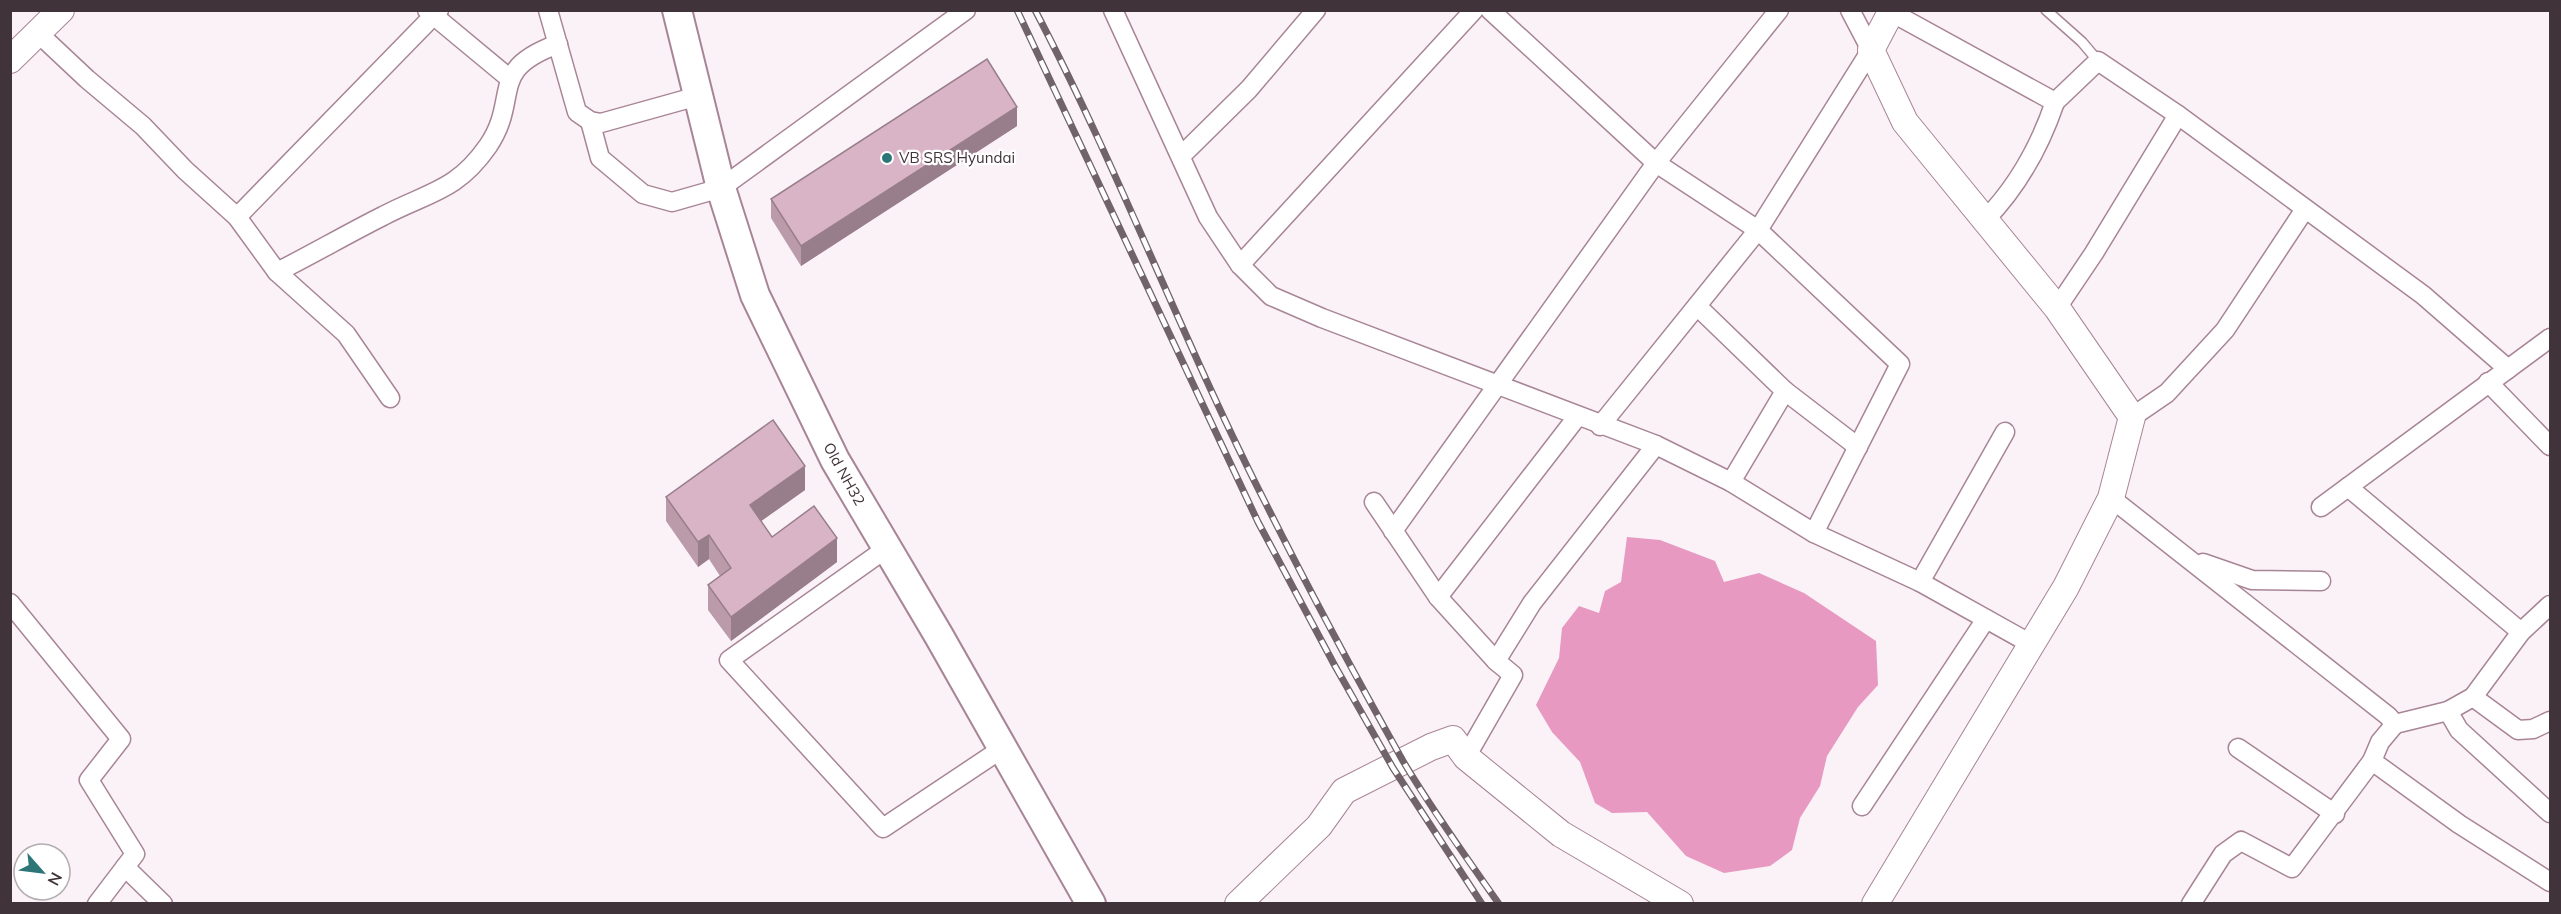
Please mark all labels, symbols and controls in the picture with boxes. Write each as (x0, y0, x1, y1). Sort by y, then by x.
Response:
place label: VB SRS Hyundai (899, 148, 1015, 167)
marker: VB SRS Hyundai (880, 151, 894, 165)
street label: Old NH32 (819, 439, 869, 508)
north arrow (12, 842, 72, 902)
text: N (44, 869, 67, 889)

